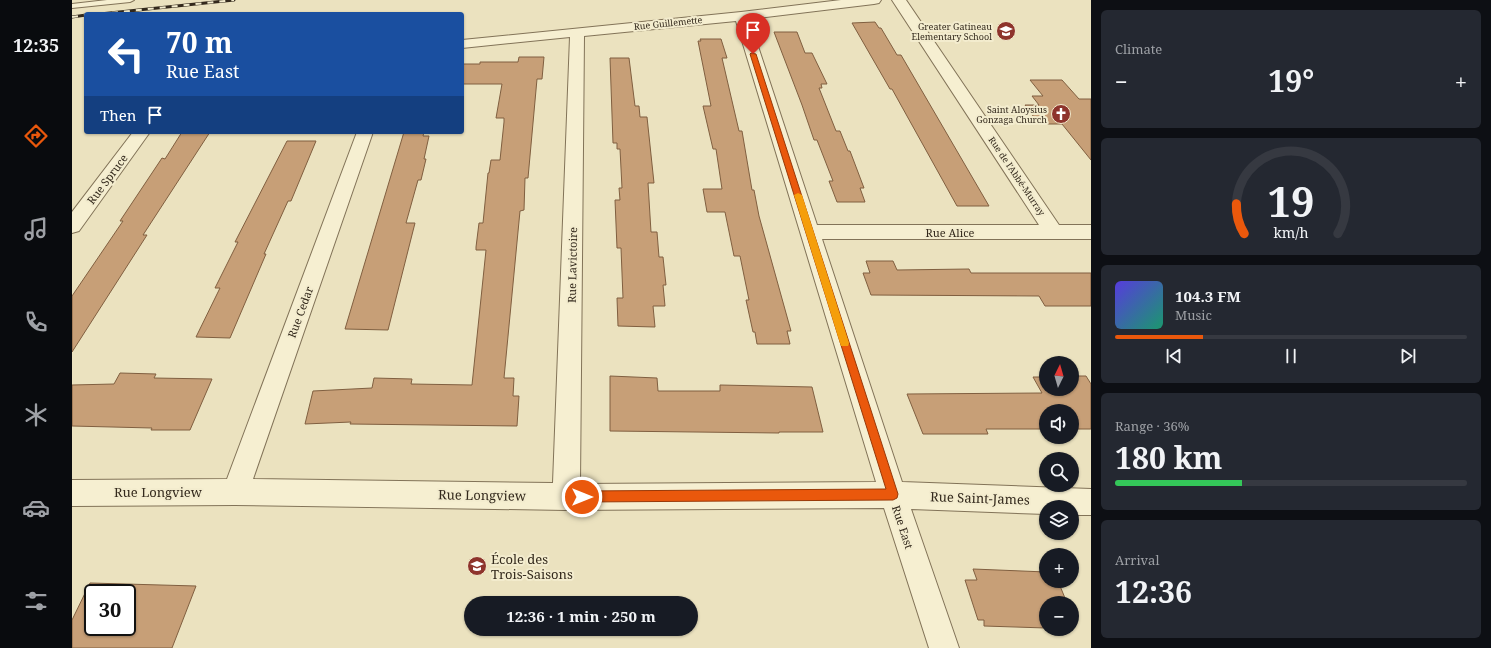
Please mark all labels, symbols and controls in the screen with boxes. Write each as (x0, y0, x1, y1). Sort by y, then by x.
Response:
street label: Rue Guillemette (633, 13, 703, 33)
pin (736, 13, 770, 54)
icon: arrive (742, 19, 764, 41)
place label: Greater Gatineau Elementary School (912, 20, 992, 43)
school or university icon: Greater Gatineau Elementary School (995, 20, 1017, 42)
text: 70 m (166, 23, 233, 61)
icon: left (100, 28, 152, 80)
text: 12:35 (13, 33, 59, 57)
text: Climate (1115, 40, 1162, 58)
text: Rue East (166, 59, 239, 83)
text: 19° (1268, 60, 1314, 101)
text: − (1115, 66, 1128, 96)
text: + (1455, 66, 1467, 96)
place label: Saint Aloysius Gonzaga Church (976, 103, 1047, 126)
church icon: Saint Aloysius Gonzaga Church (1050, 103, 1072, 125)
icon: arrive (144, 104, 166, 126)
text: Then (100, 105, 136, 125)
icon: directions (22, 122, 50, 150)
street label: Rue de l'Abbé-Murray (986, 134, 1049, 219)
street label: Rue Spruce (83, 151, 131, 207)
text: 19 (1267, 173, 1315, 229)
icon: music (22, 215, 50, 243)
text: km/h (1273, 223, 1309, 242)
street label: Rue Alice (926, 225, 975, 240)
street label: Rue Lavictoire (564, 227, 580, 303)
street label: Rue Cedar (284, 283, 317, 340)
text: 104.3 FM (1175, 286, 1241, 306)
text: Music (1175, 306, 1212, 324)
icon: phone (22, 308, 50, 336)
icon: previous (1163, 345, 1185, 367)
icon: pause (1280, 345, 1302, 367)
icon: next (1397, 345, 1419, 367)
north arrow (1039, 356, 1079, 396)
map controls (1039, 356, 1079, 636)
icon: climate (22, 401, 50, 429)
button: sound (1039, 404, 1079, 444)
text: Range · 36% (1115, 417, 1189, 435)
text: 180 km (1115, 437, 1222, 478)
button: search (1039, 452, 1079, 492)
position arrow (561, 476, 603, 518)
street label: Rue Longview (114, 483, 203, 501)
street label: Rue Longview (438, 485, 527, 505)
street label: Rue Saint-James (930, 487, 1030, 509)
icon: car (22, 494, 50, 522)
button: layers (1039, 500, 1079, 540)
street label: Rue East (889, 503, 917, 551)
button: + (1039, 548, 1079, 588)
place label: École des Trois-Saisons (491, 550, 573, 583)
text: Arrival (1115, 551, 1159, 569)
school or university icon: École des Trois-Saisons (466, 555, 488, 577)
text: 12:36 (1115, 571, 1192, 612)
speed limit sign: 30 (84, 584, 136, 636)
icon: filters (22, 587, 50, 615)
button: − (1039, 596, 1079, 636)
text: 12:36 · 1 min · 250 m (506, 606, 656, 626)

